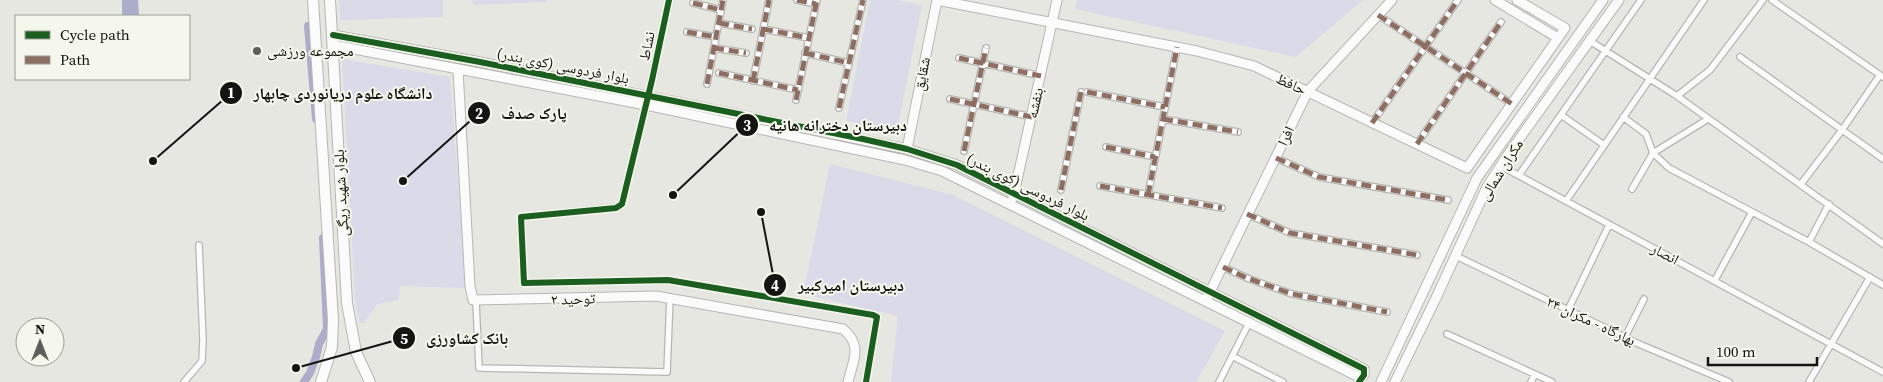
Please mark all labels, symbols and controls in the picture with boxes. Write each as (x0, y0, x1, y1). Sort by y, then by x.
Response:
legend (15, 15, 190, 80)
text: Cycle path (60, 24, 130, 45)
street label: نشاط (633, 29, 660, 62)
place label: مجموعه ورزشی (267, 40, 354, 61)
street label: بلوار فردوسی (کوی بندر) (495, 42, 631, 89)
marker: مجموعه ورزشی (251, 45, 263, 57)
text: Path (60, 49, 90, 70)
street label: شقایق (908, 55, 935, 93)
street label: حافظ (1273, 67, 1310, 100)
callout: دانشگاه علوم دریانوردی چابهار (219, 78, 443, 109)
text: 1 (227, 82, 235, 103)
text: دانشگاه علوم دریانوردی چابهار (252, 82, 433, 105)
street label: بنفشه (1021, 85, 1048, 120)
callout: پارک صدف (466, 98, 577, 129)
text: پارک صدف (501, 102, 567, 124)
text: 2 (475, 103, 483, 124)
callout: دبیرستان دخترانه هانیه (734, 110, 917, 141)
text: دبیرستان دخترانه هانیه (769, 114, 907, 136)
text: 3 (743, 115, 751, 136)
street label: افرا (1272, 123, 1299, 149)
street label: مکران شمالی (1473, 135, 1528, 205)
street label: بلوار فردوسی (کوی بندر) (963, 148, 1093, 225)
street label: بلوار شهید ریگی (328, 149, 353, 237)
street label: انصار (1647, 237, 1683, 270)
callout: دبیرستان امیرکبیر (763, 270, 914, 301)
text: دبیرستان امیرکبیر (797, 274, 904, 296)
text: 4 (771, 275, 779, 296)
street label: توحید ۲ (550, 287, 596, 310)
street label: بهارگاه - مکران ۲۴ (1543, 291, 1639, 350)
north arrow (15, 317, 65, 367)
text: N (35, 319, 45, 339)
callout: بانک کشاورزی (391, 323, 518, 354)
text: بانک کشاورزی (426, 327, 508, 349)
text: 5 (400, 328, 408, 349)
scale bar (1708, 334, 1817, 366)
text: 100 m (1716, 341, 1756, 362)

